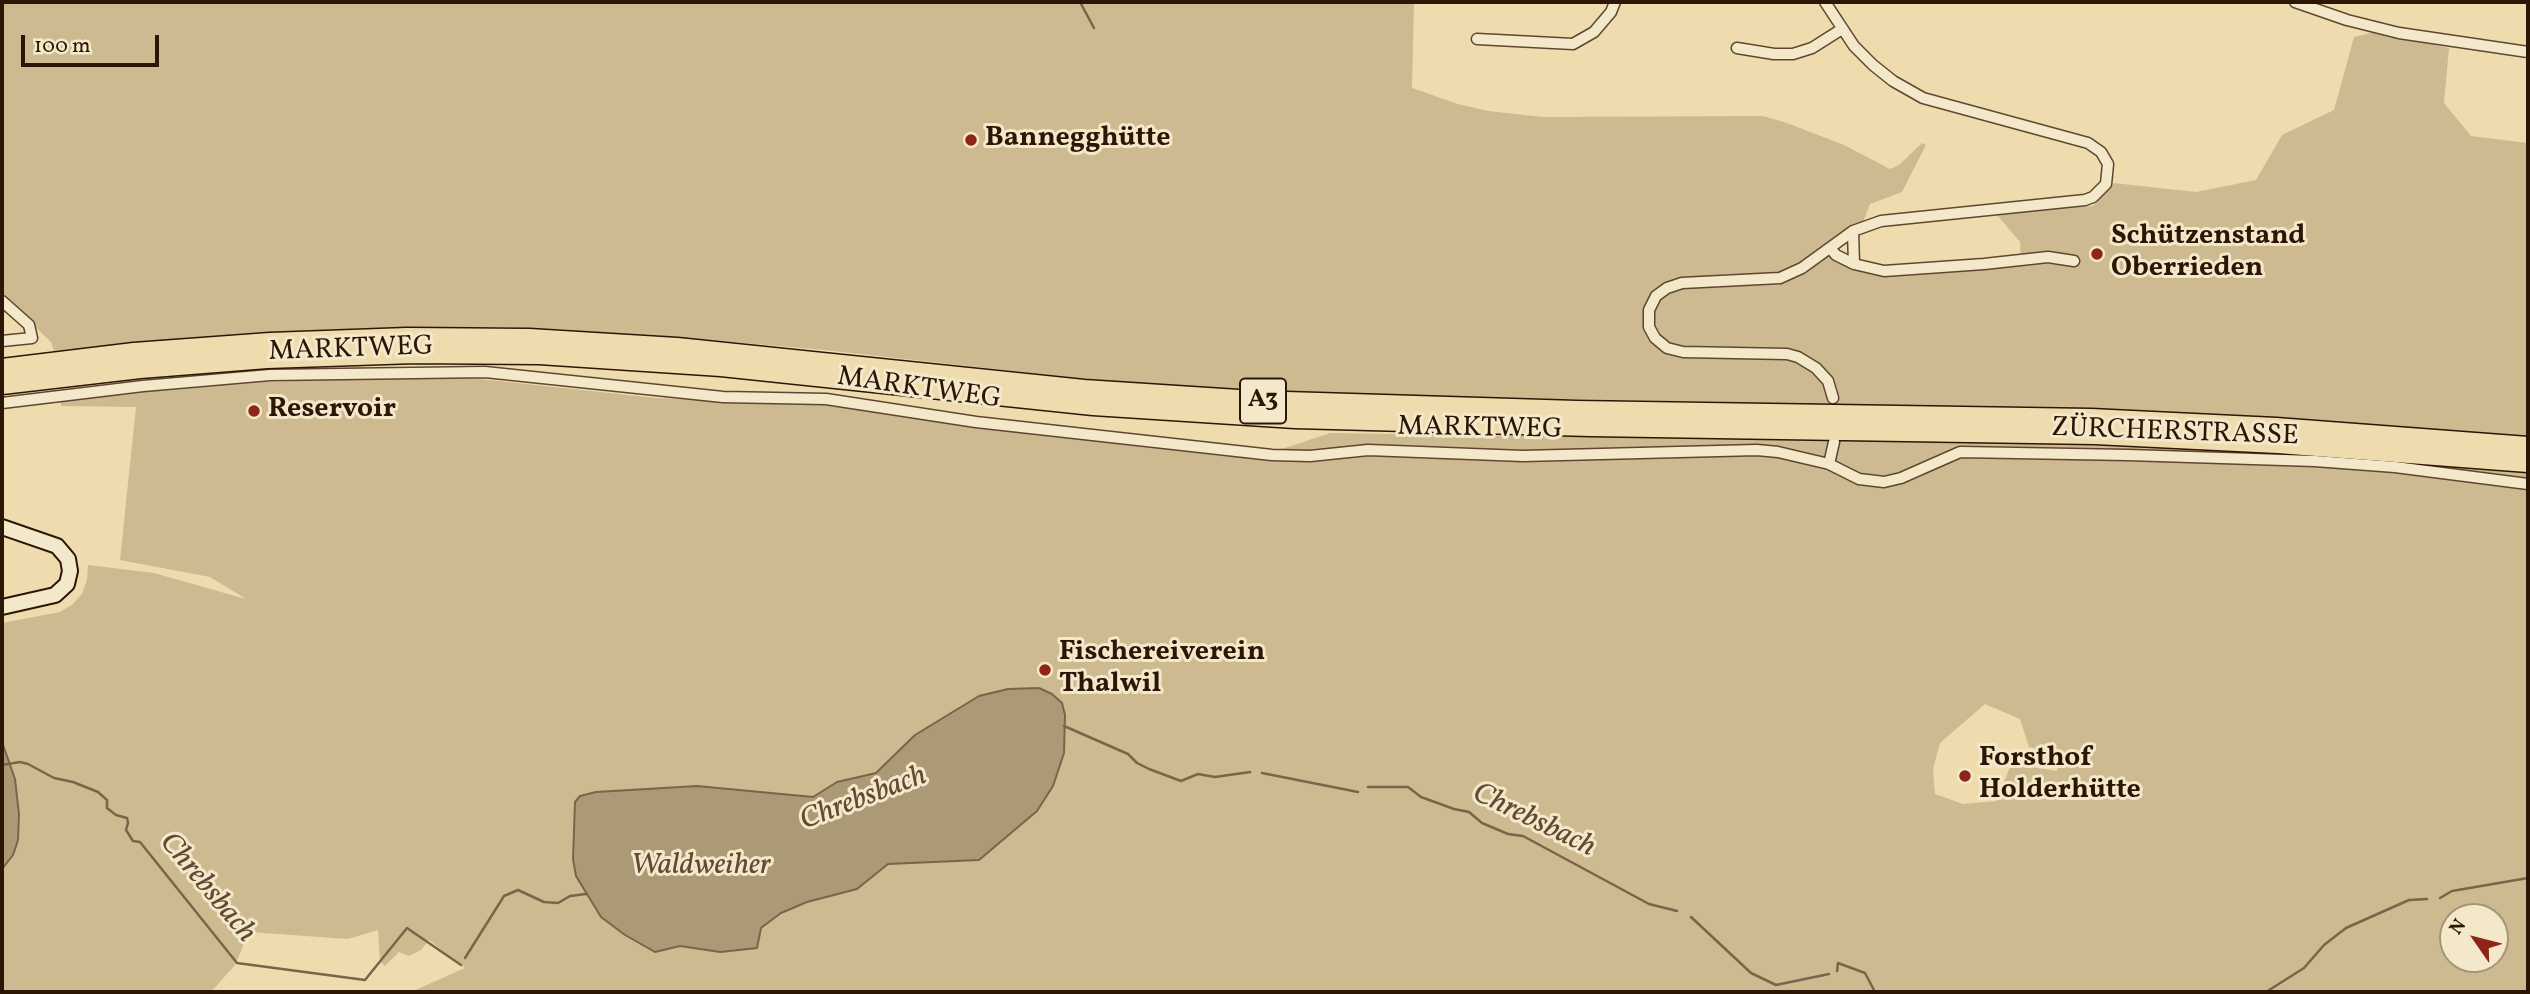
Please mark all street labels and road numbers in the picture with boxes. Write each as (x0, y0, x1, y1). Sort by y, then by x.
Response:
street label: MARKTWEG (268, 331, 434, 371)
street label: MARKTWEG (835, 362, 1003, 418)
road number: A3 (1240, 378, 1286, 424)
street label: MARKTWEG (1397, 412, 1563, 448)
street label: ZÜRCHERSTRASSE (2051, 413, 2299, 455)

